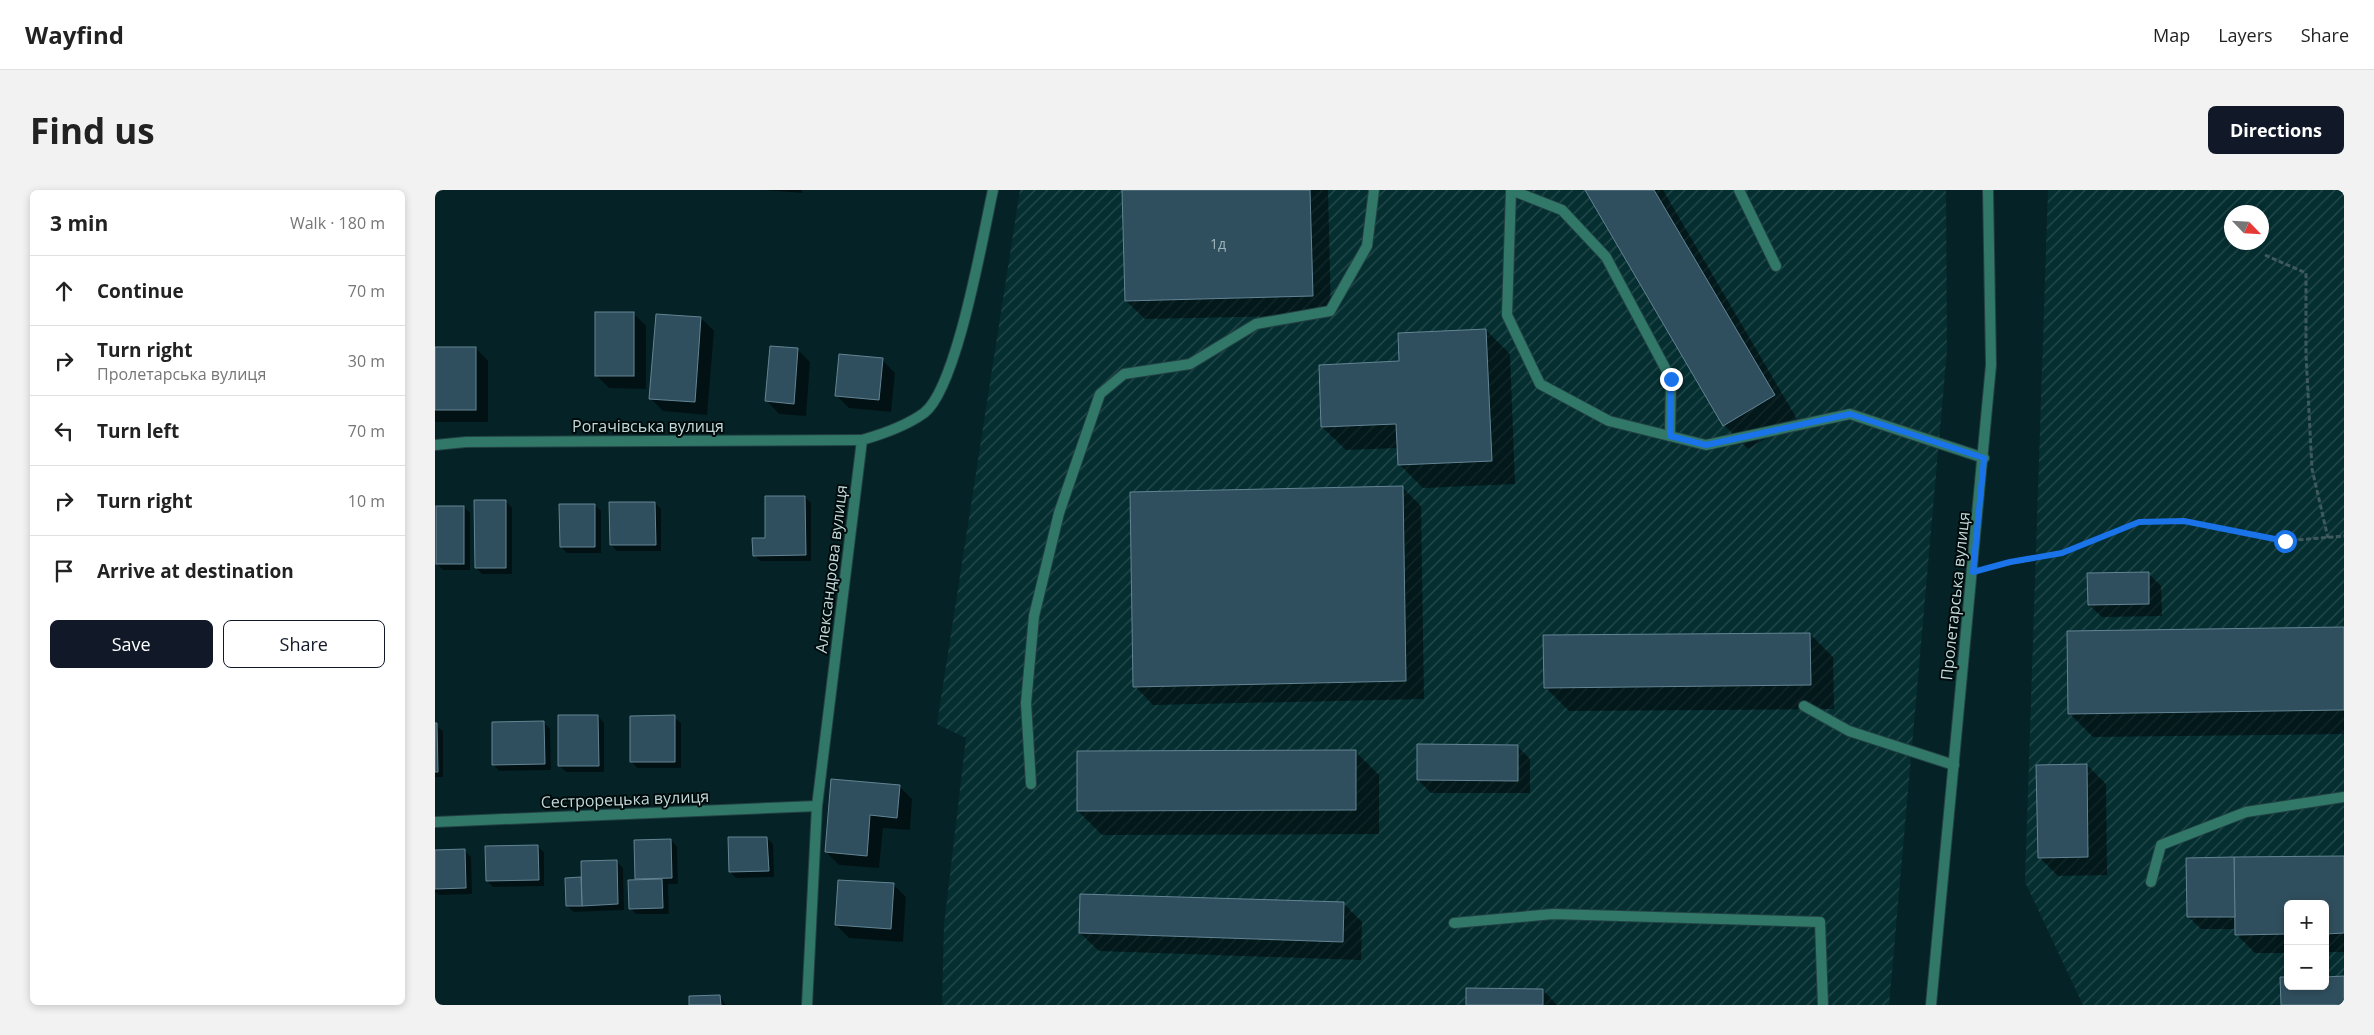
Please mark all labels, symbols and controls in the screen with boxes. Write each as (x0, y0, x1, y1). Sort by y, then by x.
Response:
text: Wayfind (25, 18, 124, 51)
text: Map (2153, 23, 2190, 47)
text: Layers (2218, 23, 2273, 47)
text: Share (2301, 23, 2349, 47)
button: Directions (2208, 106, 2344, 154)
text: Find us (30, 107, 155, 154)
north arrow (2224, 205, 2269, 250)
text: 3 min (50, 209, 108, 237)
text: Walk · 180 m (290, 212, 385, 234)
house number: 1д (1210, 234, 1226, 253)
icon: ahead (50, 277, 78, 305)
text: Continue (97, 278, 184, 304)
text: 70 m (348, 280, 385, 302)
text: Turn right (97, 337, 192, 363)
icon: right (50, 347, 78, 375)
text: 30 m (348, 350, 385, 372)
text: Пролетарська вулиця (97, 363, 266, 385)
route end (1660, 368, 1683, 391)
street label: Рогачівська вулиця (572, 415, 724, 437)
icon: left (50, 417, 78, 445)
text: Turn left (97, 418, 179, 444)
text: 70 m (348, 420, 385, 442)
street label: Александрова вулиця (810, 484, 852, 654)
icon: right (50, 487, 78, 515)
text: Turn right (97, 488, 192, 514)
text: 10 m (348, 490, 385, 512)
street label: Пролетарська вулиця (1935, 511, 1975, 681)
route start (2274, 530, 2297, 553)
icon: arrive (50, 557, 78, 585)
text: Arrive at destination (97, 558, 294, 584)
button: Save (50, 620, 213, 668)
button: Share (223, 620, 385, 668)
street label: Сестрорецька вулиця (540, 785, 710, 813)
map controls (2284, 900, 2329, 990)
button: + (2284, 900, 2329, 945)
button: − (2284, 945, 2329, 990)

